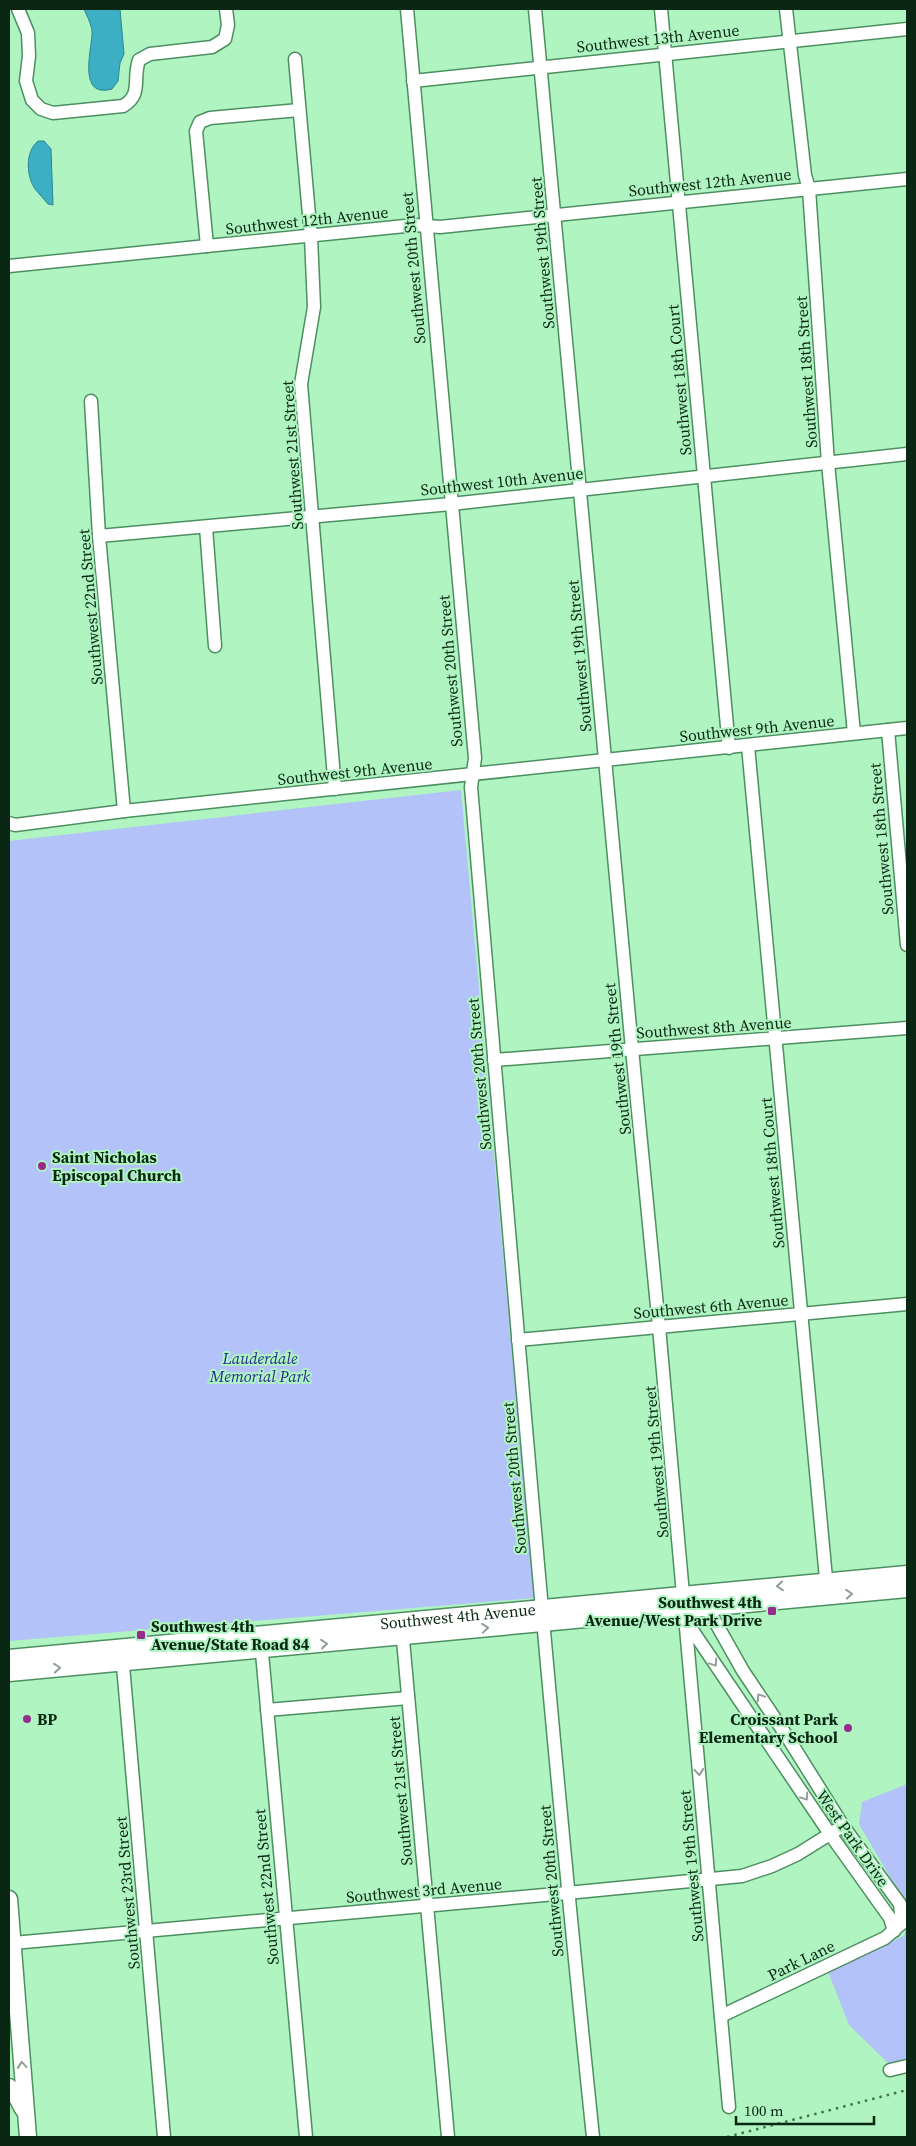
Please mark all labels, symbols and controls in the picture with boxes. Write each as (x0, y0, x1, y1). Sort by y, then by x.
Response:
street label: Southwest 13th Avenue (576, 19, 740, 57)
street label: Southwest 12th Avenue (628, 163, 792, 201)
street label: Southwest 19th Street (524, 175, 560, 330)
street label: Southwest 20th Street (395, 190, 431, 345)
street label: Southwest 12th Avenue (225, 201, 389, 239)
street label: Southwest 18th Street (790, 294, 822, 449)
street label: Southwest 18th Court (661, 303, 697, 456)
street label: Southwest 21st Street (276, 379, 308, 530)
street label: Southwest 10th Avenue (420, 462, 584, 500)
street label: Southwest 22nd Street (72, 527, 108, 686)
street label: Southwest 19th Street (561, 578, 597, 733)
street label: Southwest 20th Street (432, 593, 468, 748)
street label: Southwest 9th Avenue (679, 709, 835, 747)
street label: Southwest 9th Avenue (277, 752, 433, 790)
street label: Southwest 18th Street (863, 761, 899, 916)
street label: Southwest 19th Street (598, 981, 636, 1136)
street label: Southwest 20th Street (461, 996, 497, 1151)
street label: Southwest 8th Avenue (636, 1011, 792, 1043)
street label: Southwest 18th Court (754, 1096, 790, 1249)
place label: Saint Nicholas Episcopal Church (52, 1146, 181, 1186)
marker: Saint Nicholas Episcopal Church (36, 1160, 48, 1172)
street label: Southwest 6th Avenue (633, 1288, 789, 1324)
park label: Lauderdale Memorial Park (209, 1347, 311, 1387)
street label: Southwest 19th Street (638, 1384, 674, 1539)
street label: Southwest 20th Street (496, 1400, 532, 1555)
one-way arrow (776, 1580, 784, 1591)
one-way arrow (845, 1589, 853, 1600)
place label: Southwest 4th Avenue/West Park Drive (585, 1591, 762, 1631)
street label: Southwest 4th Avenue (380, 1598, 537, 1634)
marker: Southwest 4th Avenue/West Park Drive (766, 1605, 778, 1617)
place label: Southwest 4th Avenue/State Road 84 (151, 1615, 310, 1655)
one-way arrow (482, 1623, 490, 1634)
marker: Southwest 4th Avenue/State Road 84 (135, 1629, 147, 1641)
one-way arrow (320, 1639, 328, 1650)
one-way arrow (708, 1657, 717, 1666)
one-way arrow (54, 1663, 62, 1674)
one-way arrow (757, 1693, 766, 1703)
place label: BP (37, 1708, 57, 1730)
place label: Croissant Park Elementary School (699, 1708, 838, 1748)
marker: BP (21, 1713, 33, 1725)
street label: Southwest 21st Street (382, 1715, 417, 1867)
marker: Croissant Park Elementary School (842, 1722, 854, 1734)
one-way arrow (693, 1768, 704, 1776)
street label: West Park Drive (811, 1785, 895, 1891)
street label: Southwest 19th Street (673, 1788, 709, 1943)
one-way arrow (799, 1792, 808, 1801)
street label: Southwest 20th Street (533, 1803, 569, 1958)
street label: Southwest 22nd Street (248, 1807, 284, 1966)
street label: Southwest 23rd Street (109, 1815, 145, 1970)
street label: Southwest 3rd Avenue (345, 1872, 503, 1908)
street label: Park Lane (764, 1934, 838, 1986)
one-way arrow (17, 2061, 28, 2069)
scale bar (736, 2094, 874, 2126)
text: 100 m (744, 2100, 784, 2121)

